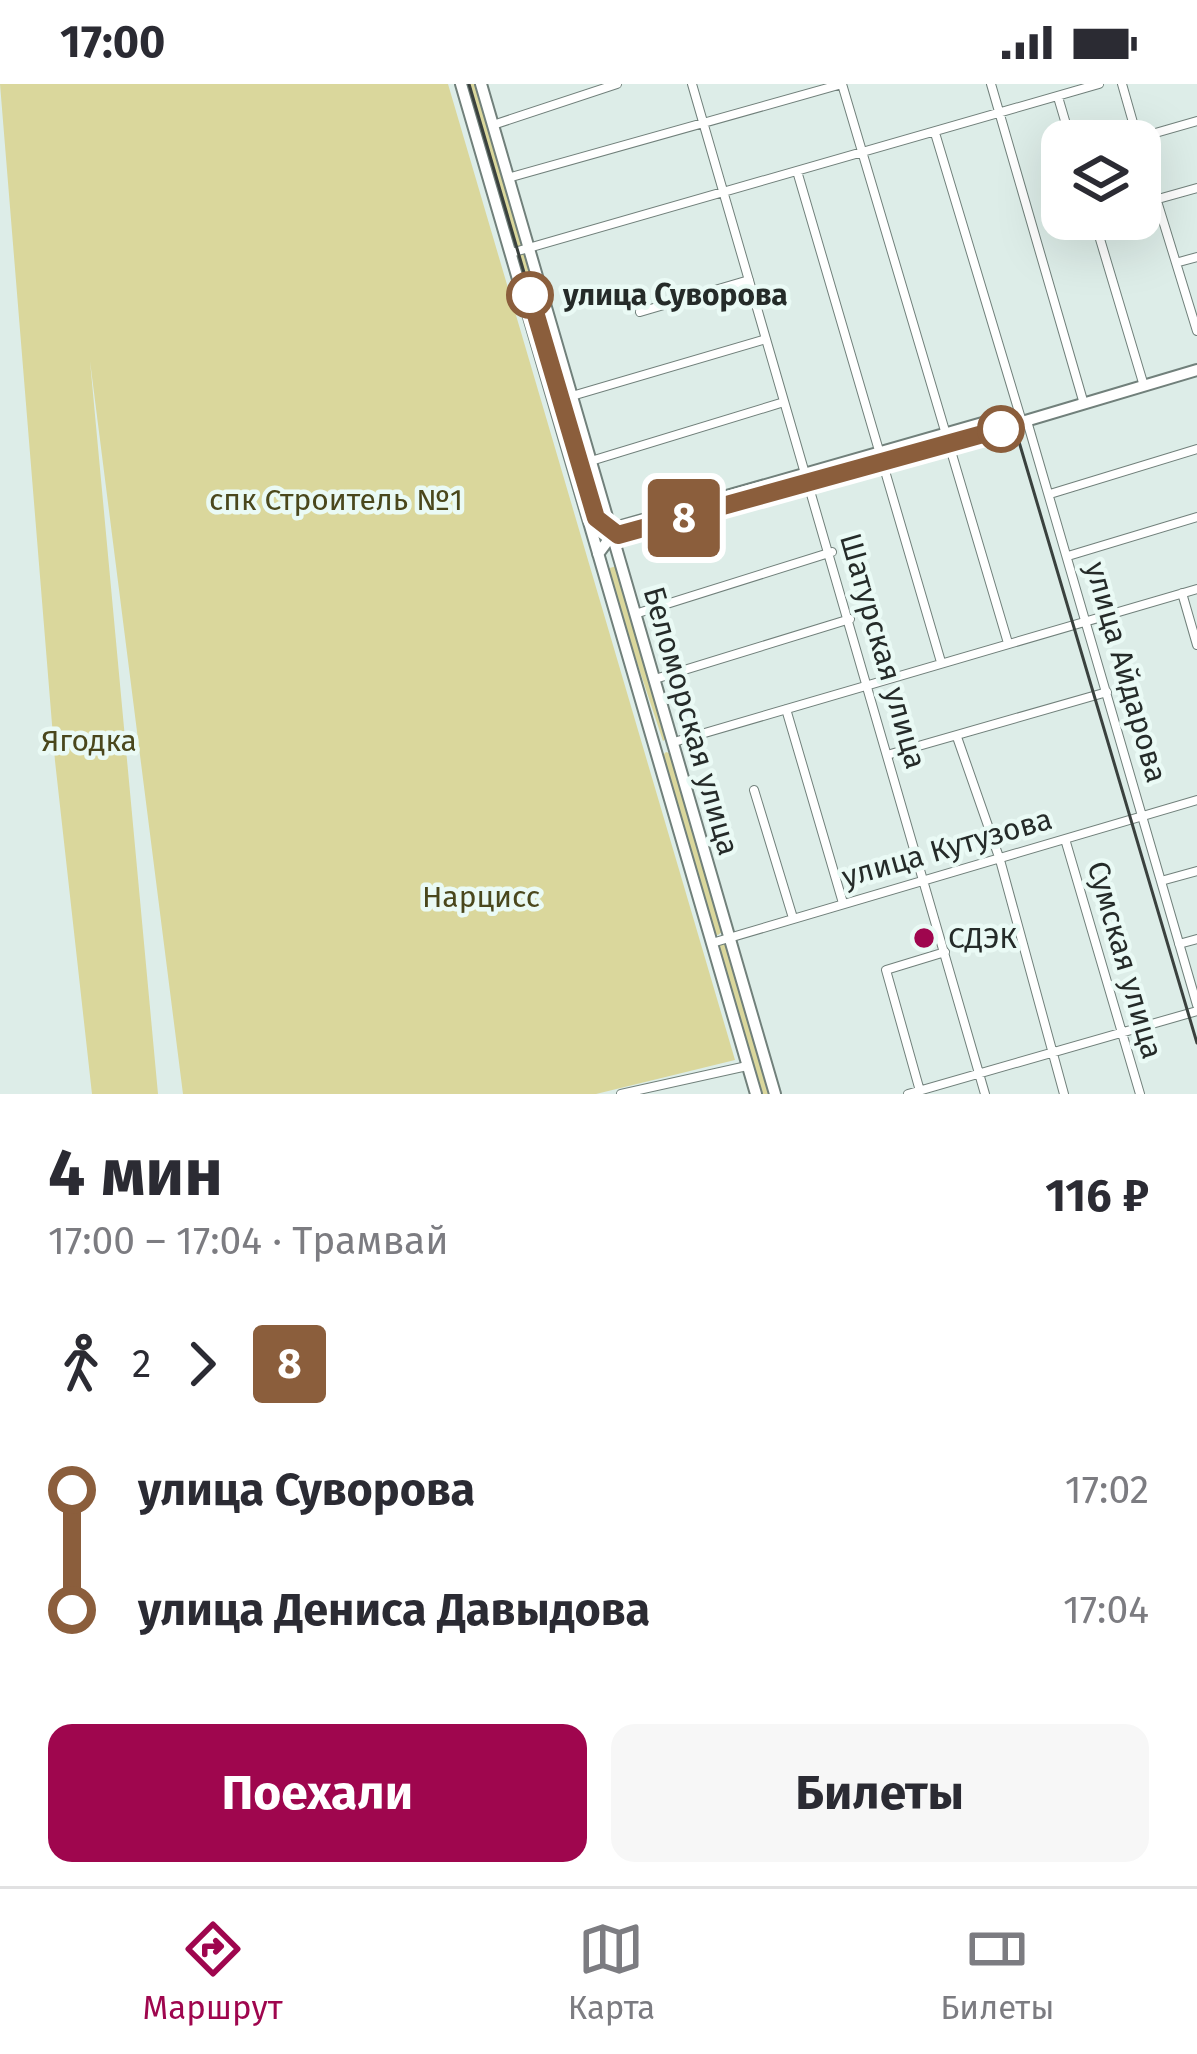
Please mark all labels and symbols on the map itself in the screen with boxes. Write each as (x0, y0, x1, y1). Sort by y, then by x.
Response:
marker: улица Суворова (508, 273, 552, 317)
place label: улица Суворова (562, 277, 788, 313)
unlabelled marker (979, 407, 1023, 451)
line badge: 8 (645, 479, 723, 557)
park label: спк Строитель №1 (209, 482, 463, 518)
street label: Шатурская улица (832, 529, 934, 773)
street label: улица Айдарова (1077, 557, 1175, 787)
street label: Беломорская улица (635, 583, 747, 859)
park label: Ягодка (41, 723, 137, 759)
street label: улица Кутузова (838, 801, 1056, 895)
street label: Сумская улица (1080, 857, 1170, 1063)
park label: Нарцисс (422, 879, 540, 915)
place label: СДЭК (948, 920, 1017, 956)
marker: СДЭК (911, 925, 937, 951)

